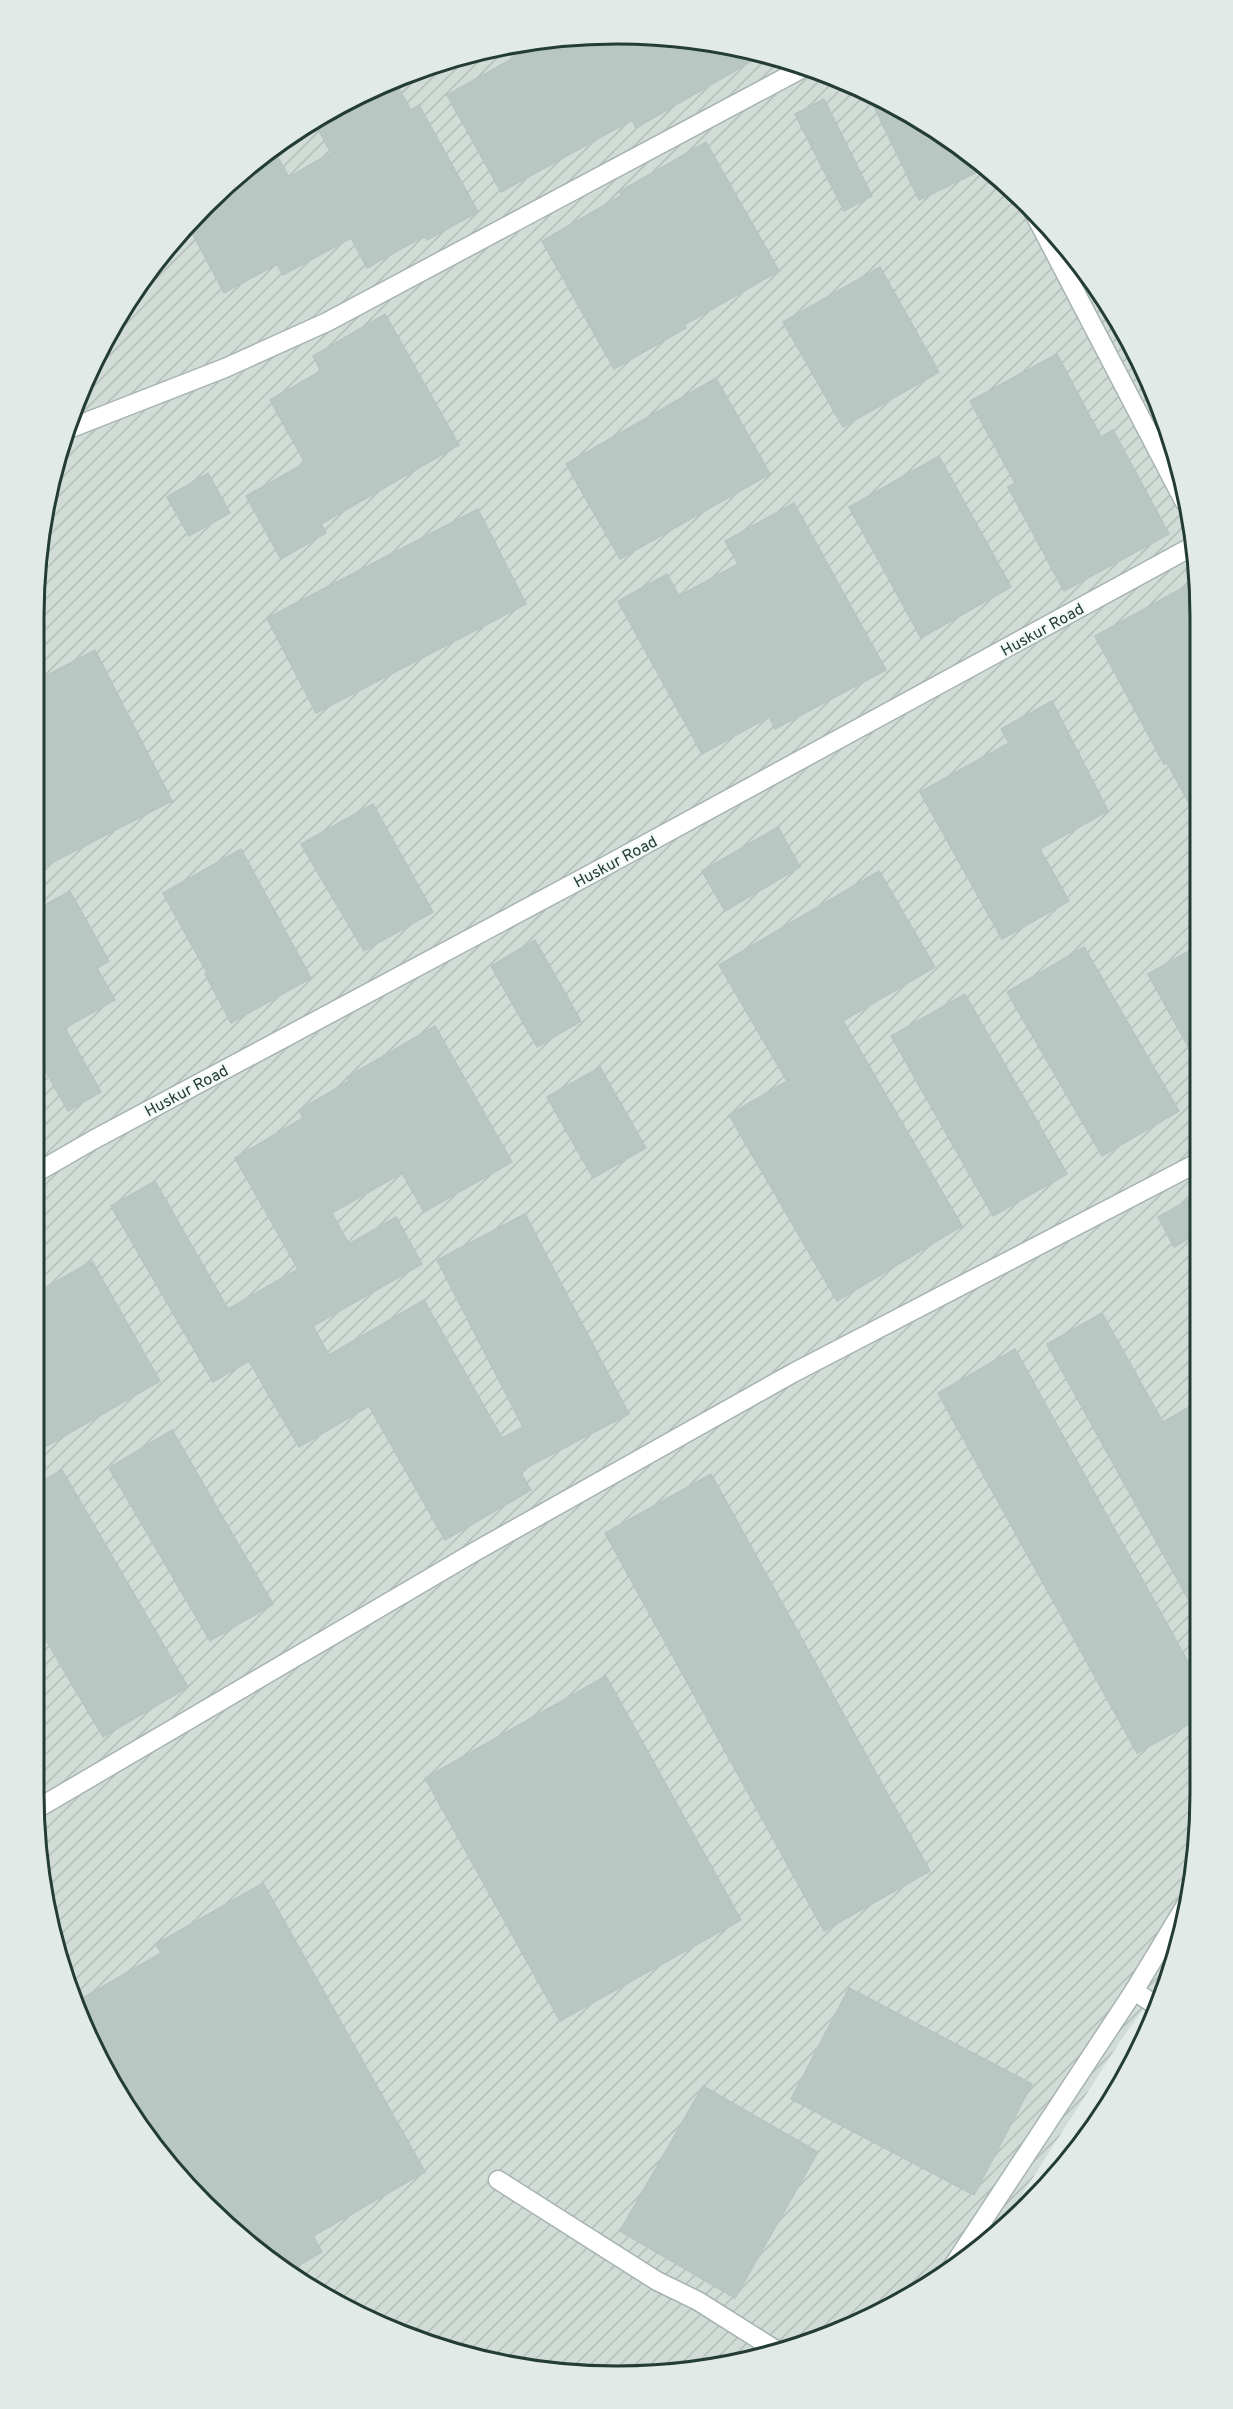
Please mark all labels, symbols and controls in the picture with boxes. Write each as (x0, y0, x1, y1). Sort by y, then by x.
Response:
street label: Huskur Road (998, 600, 1088, 662)
street label: Huskur Road (571, 832, 661, 893)
street label: Huskur Road (142, 1061, 232, 1122)

